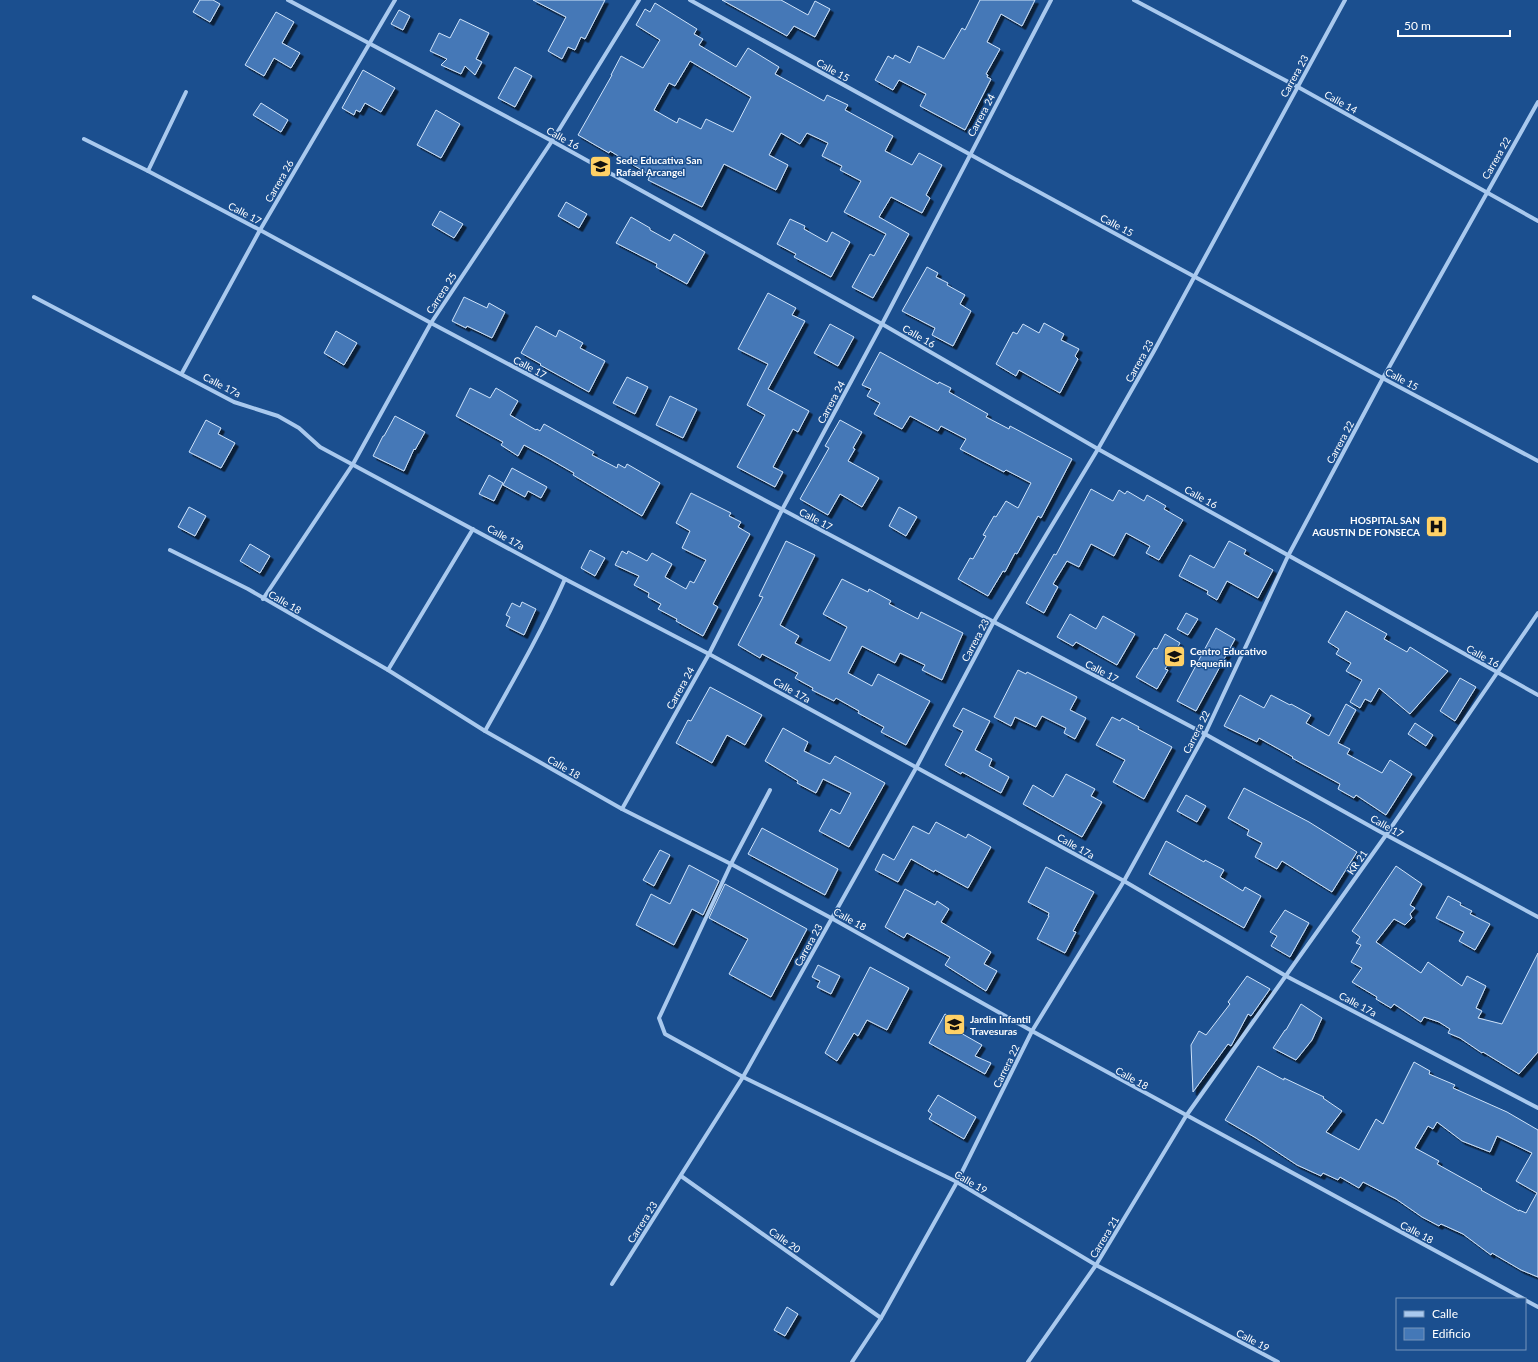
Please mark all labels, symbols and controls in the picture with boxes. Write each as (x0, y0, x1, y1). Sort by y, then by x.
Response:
scale bar (1398, 12, 1510, 38)
text: 50 m (1404, 18, 1431, 33)
street label: Carrera 23 (1277, 52, 1311, 99)
street label: Calle 15 (814, 56, 852, 84)
street label: Calle 14 (1322, 88, 1360, 116)
street label: Carrera 24 (965, 91, 997, 138)
street label: Calle 16 (544, 124, 582, 152)
street label: Carrera 22 (1479, 135, 1513, 181)
school or university icon: Sede Educativa San Rafael Arcangel (587, 153, 613, 179)
place label: Sede Educativa San Rafael Arcangel (616, 154, 703, 178)
street label: Carrera 26 (262, 158, 296, 204)
street label: Calle 17 (226, 199, 264, 227)
street label: Calle 15 (1098, 211, 1136, 239)
street label: Carrera 25 (423, 270, 459, 316)
street label: Calle 16 (900, 322, 938, 350)
street label: Carrera 23 (1122, 337, 1156, 384)
street label: Calle 17 (511, 353, 549, 381)
street label: Calle 15 (1383, 365, 1421, 393)
street label: Calle 17a (201, 370, 243, 400)
street label: Carrera 24 (815, 378, 847, 425)
street label: Carrera 22 (1324, 418, 1356, 465)
street label: Calle 16 (1182, 483, 1220, 511)
street label: Calle 17 (797, 505, 835, 533)
hospital icon: HOSPITAL SAN AGUSTIN DE FONSECA (1423, 513, 1449, 539)
place label: HOSPITAL SAN AGUSTIN DE FONSECA (1311, 514, 1420, 538)
street label: Calle 17a (485, 522, 527, 552)
street label: Calle 18 (266, 588, 304, 616)
street label: Carrera 23 (959, 616, 991, 663)
street label: Calle 16 (1464, 642, 1502, 670)
school or university icon: Centro Educativo Pequeñin (1162, 644, 1188, 670)
place label: Centro Educativo Pequeñin (1190, 645, 1267, 669)
street label: Calle 17 (1083, 657, 1121, 685)
street label: Carrera 24 (663, 664, 697, 711)
street label: Calle 17a (771, 675, 813, 705)
street label: Carrera 22 (1180, 708, 1212, 756)
street label: Calle 18 (545, 753, 583, 781)
street label: Calle 17 (1368, 812, 1406, 840)
street label: Calle 17a (1055, 831, 1097, 861)
street label: KR 21 (1344, 847, 1370, 877)
street label: Calle 18 (831, 905, 869, 933)
street label: Carrera 23 (791, 921, 825, 968)
street label: Calle 17a (1337, 989, 1379, 1019)
school or university icon: Jardin Infantil Travesuras (942, 1012, 968, 1038)
place label: Jardin Infantil Travesuras (970, 1013, 1031, 1037)
street label: Carrera 22 (990, 1042, 1022, 1090)
street label: Calle 18 (1113, 1064, 1151, 1092)
street label: Calle 19 (952, 1168, 990, 1196)
street label: Carrera 23 (625, 1199, 660, 1245)
street label: Carrera 21 (1087, 1214, 1121, 1260)
street label: Calle 18 (1398, 1218, 1436, 1246)
street label: Calle 20 (767, 1225, 803, 1255)
legend (1396, 1298, 1526, 1350)
text: Calle (1432, 1306, 1458, 1321)
street label: Calle 19 (1234, 1326, 1272, 1354)
text: Edificio (1432, 1326, 1471, 1341)

